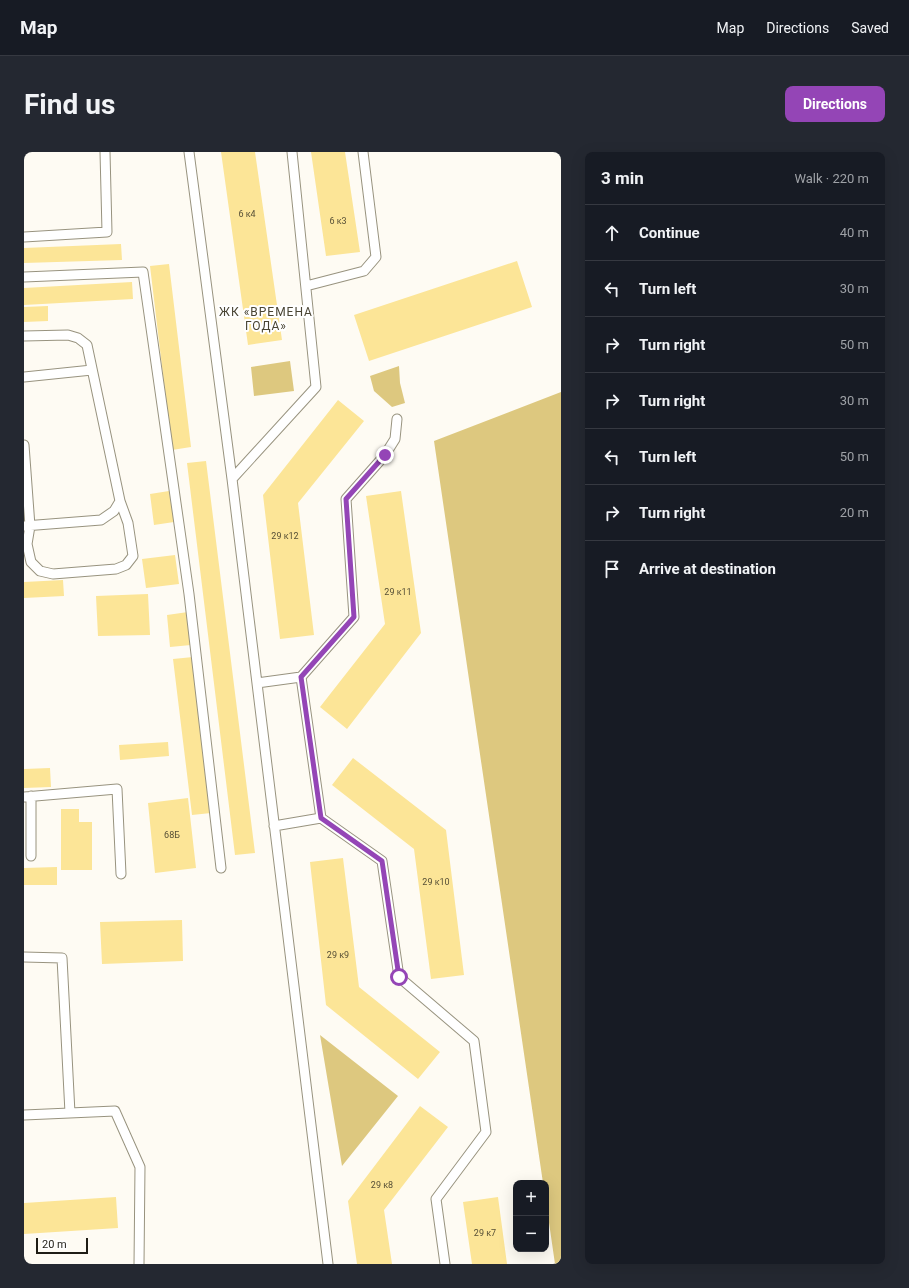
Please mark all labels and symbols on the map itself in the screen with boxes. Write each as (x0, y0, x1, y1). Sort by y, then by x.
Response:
house number: 6 к4 (238, 209, 256, 219)
house number: 6 к3 (329, 216, 347, 226)
district label: ЖК «ВРЕМЕНА ГОДА» (219, 305, 313, 333)
route end (376, 446, 394, 464)
house number: 29 к12 (271, 531, 299, 541)
house number: 29 к11 (384, 587, 412, 597)
house number: 68Б (164, 830, 180, 840)
house number: 29 к10 (422, 877, 450, 887)
house number: 29 к9 (327, 950, 349, 960)
route start (390, 968, 408, 986)
house number: 29 к8 (371, 1180, 393, 1190)
house number: 29 к7 (474, 1228, 496, 1238)
scale bar (36, 1236, 88, 1255)

